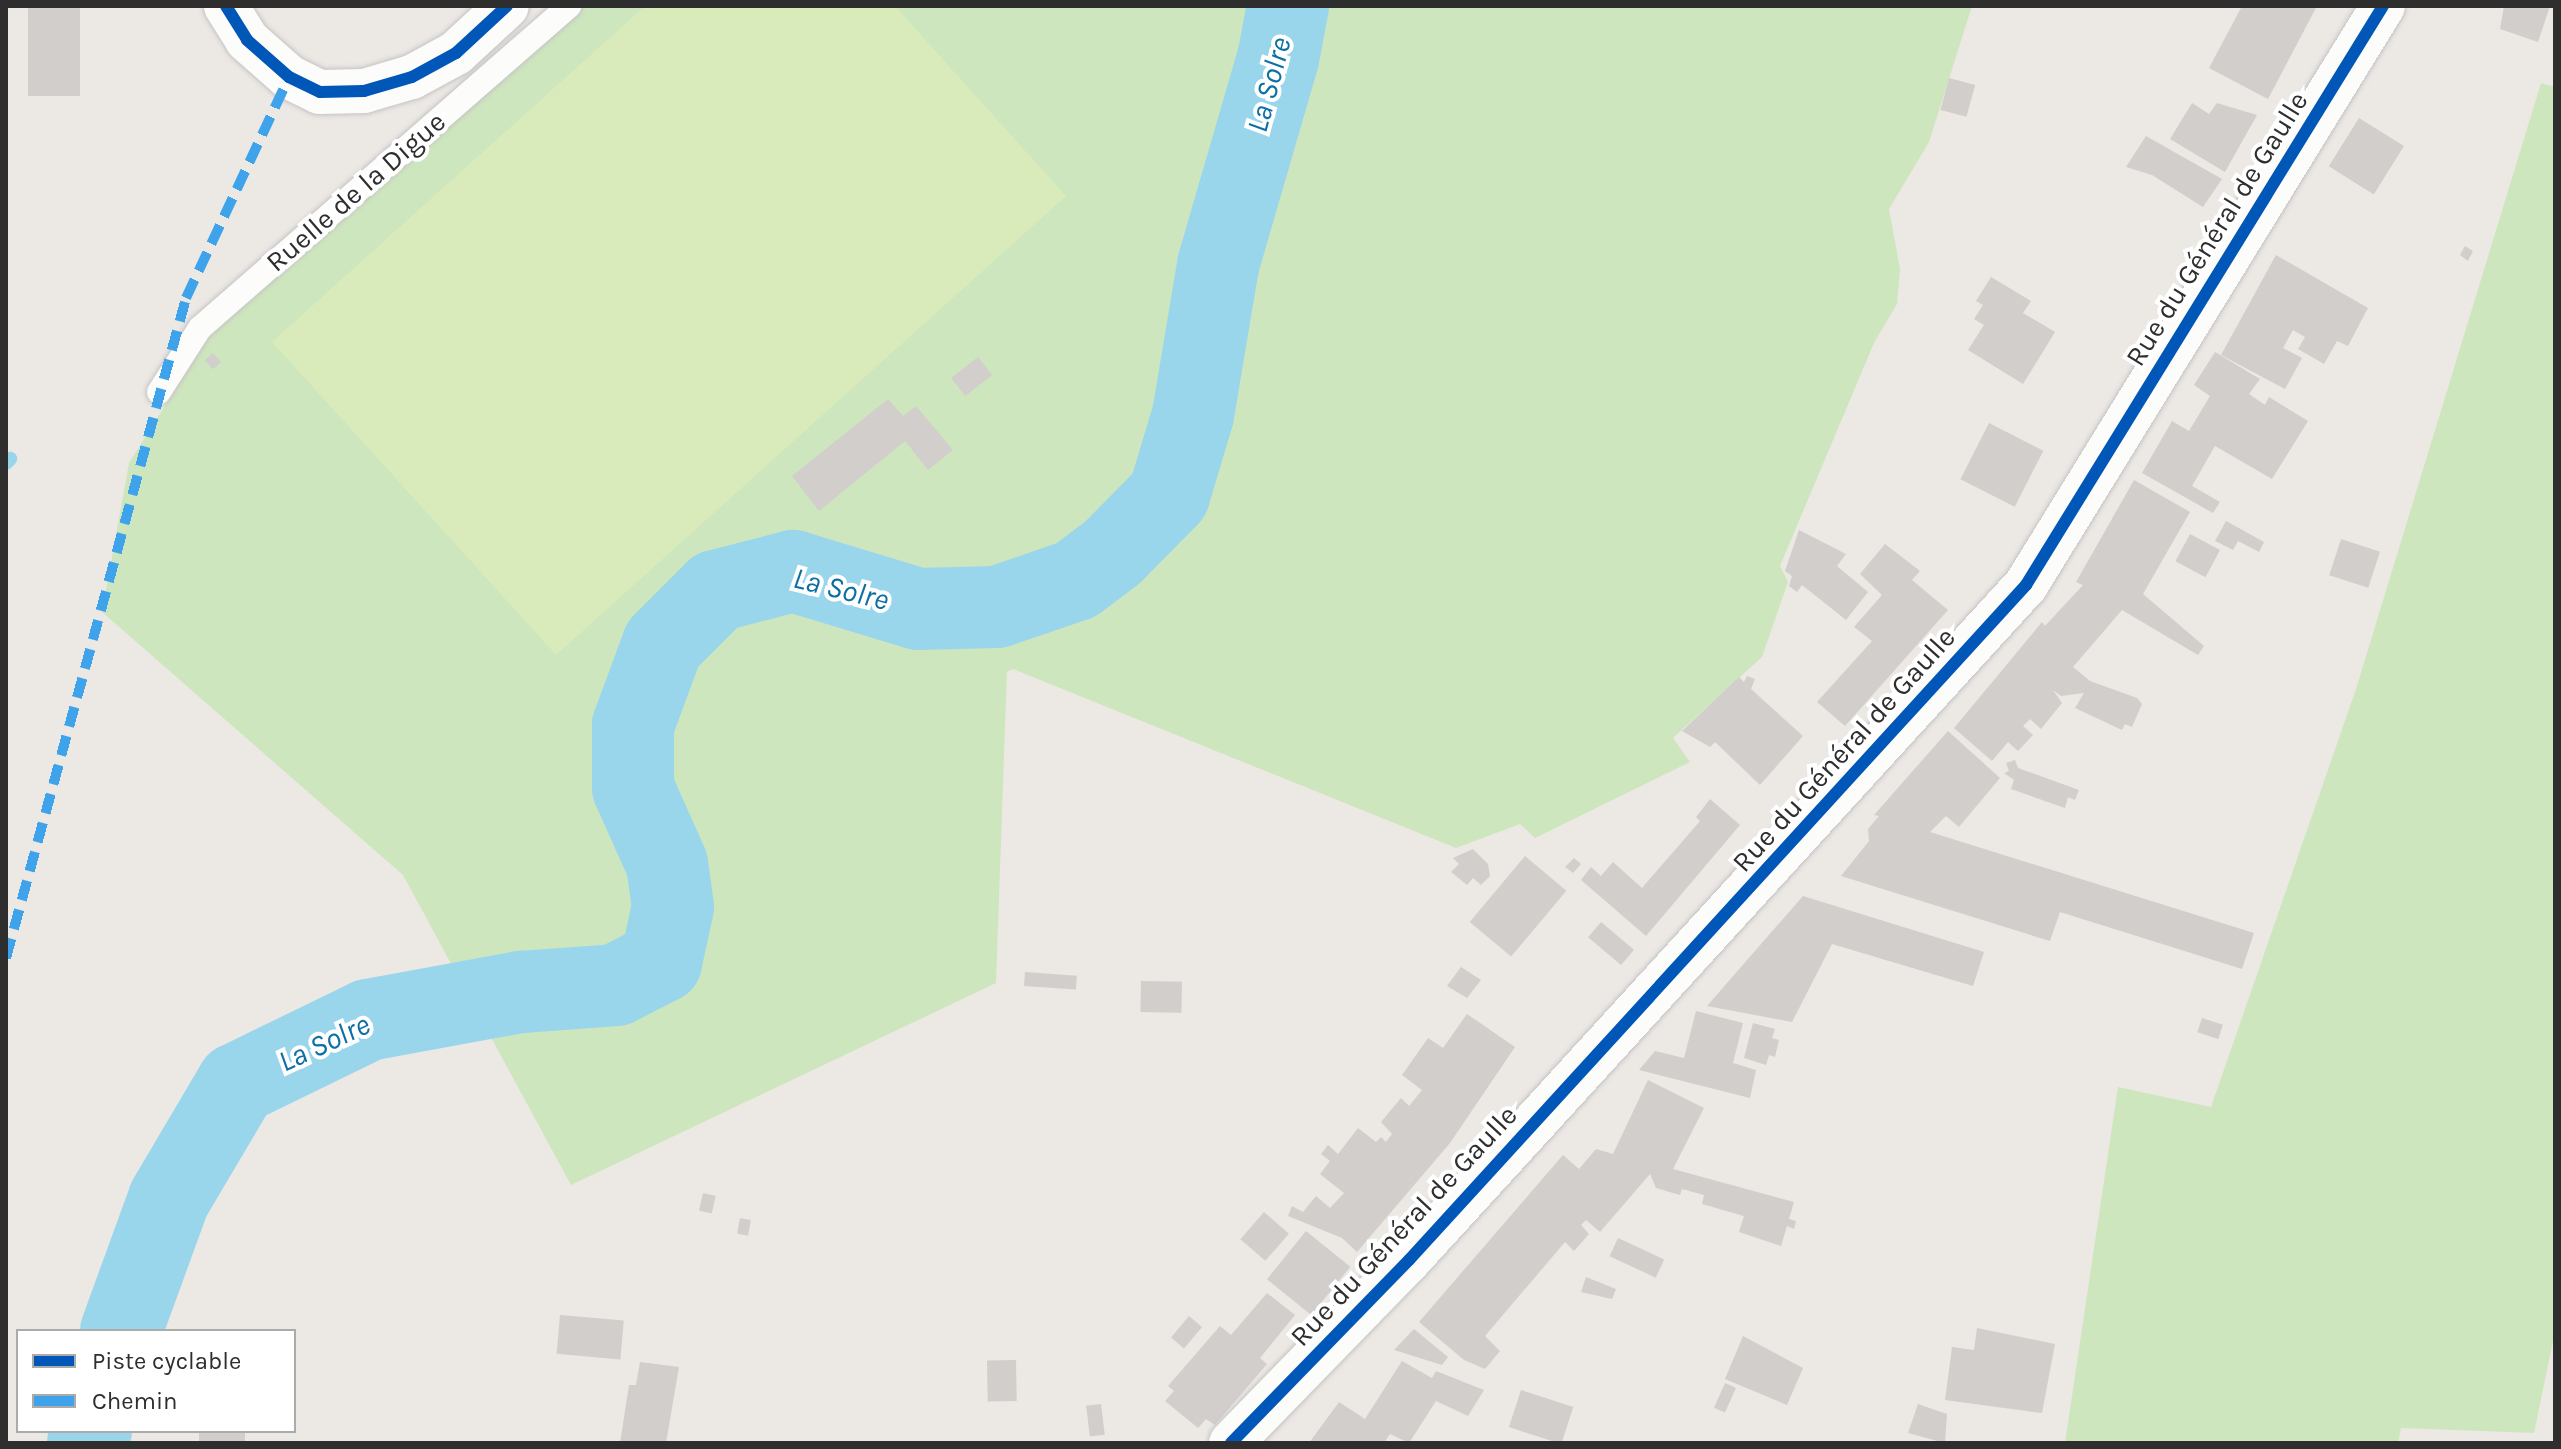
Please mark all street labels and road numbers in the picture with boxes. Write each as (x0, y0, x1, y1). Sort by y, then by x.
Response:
street label: Rue du Général de Gaulle (2119, 86, 2315, 372)
street label: Ruelle de la Digue (259, 105, 453, 279)
street label: Rue du Général de Gaulle (1725, 621, 1963, 879)
street label: Rue du Général de Gaulle (1284, 1099, 1524, 1353)

